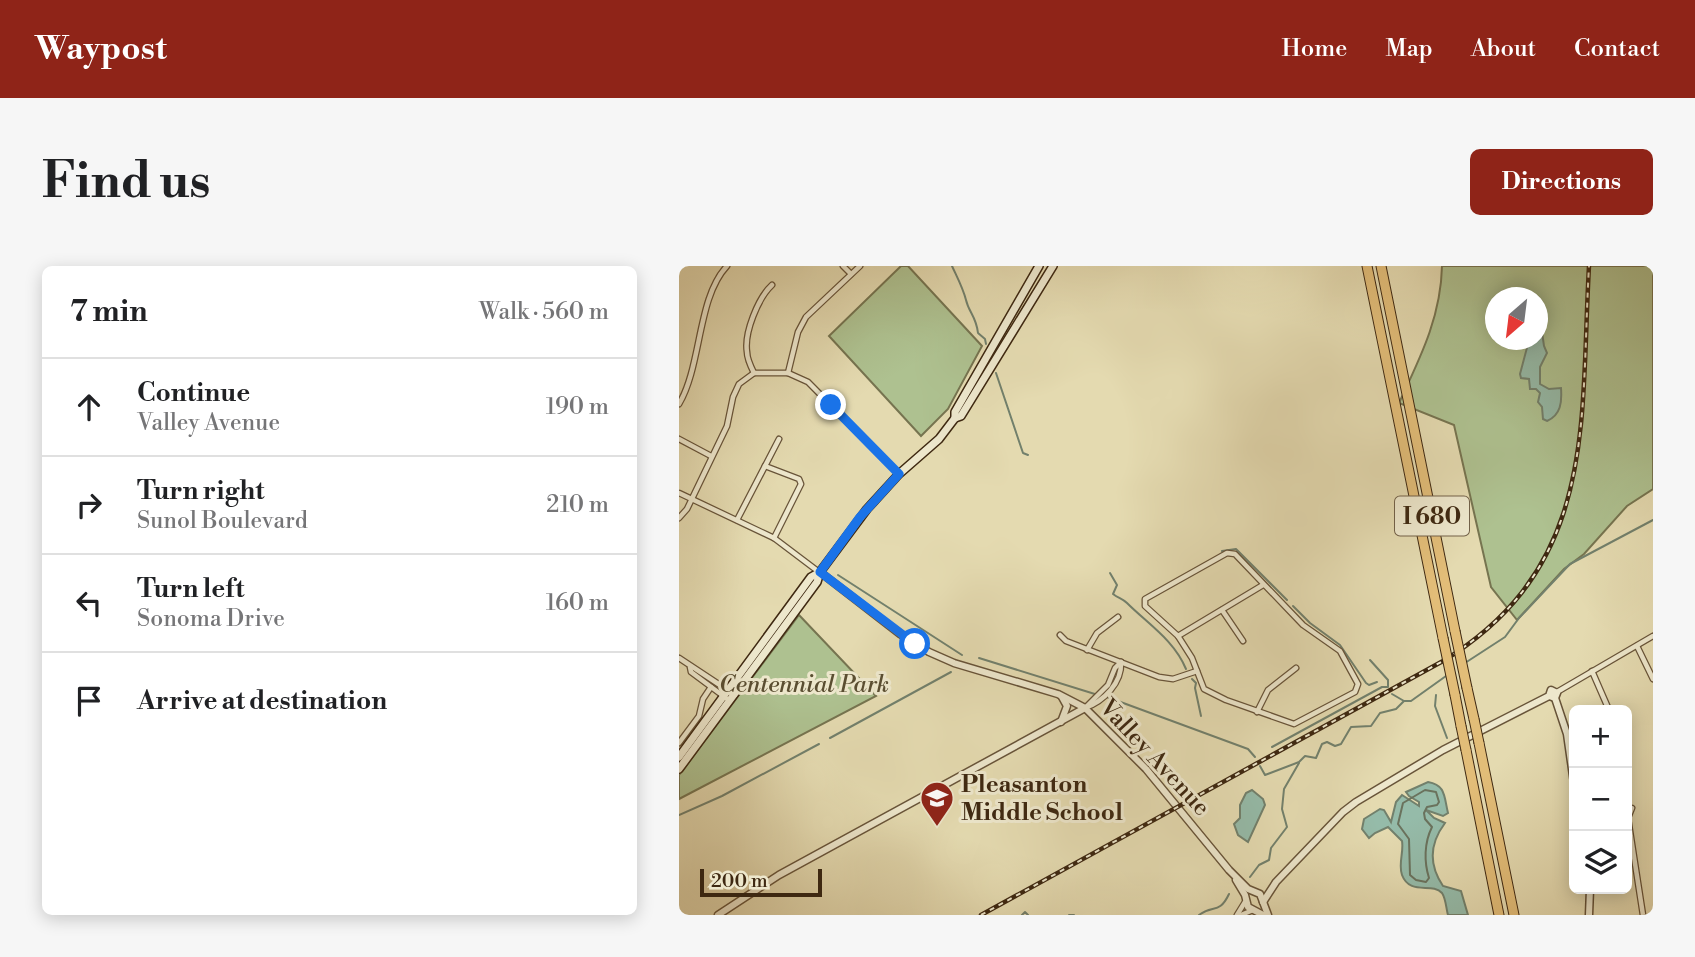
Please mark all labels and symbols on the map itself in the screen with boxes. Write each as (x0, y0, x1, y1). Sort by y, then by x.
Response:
north arrow (1485, 287, 1548, 350)
route end (815, 389, 846, 420)
road number: I 680 (1395, 496, 1469, 536)
route start (899, 628, 930, 659)
park label: Centennial Park (719, 670, 889, 700)
street label: Valley Avenue (1092, 692, 1216, 822)
place label: Pleasanton Middle School (961, 770, 1123, 828)
school or university icon: Pleasanton Middle School (918, 779, 956, 828)
scale bar (700, 866, 823, 898)

